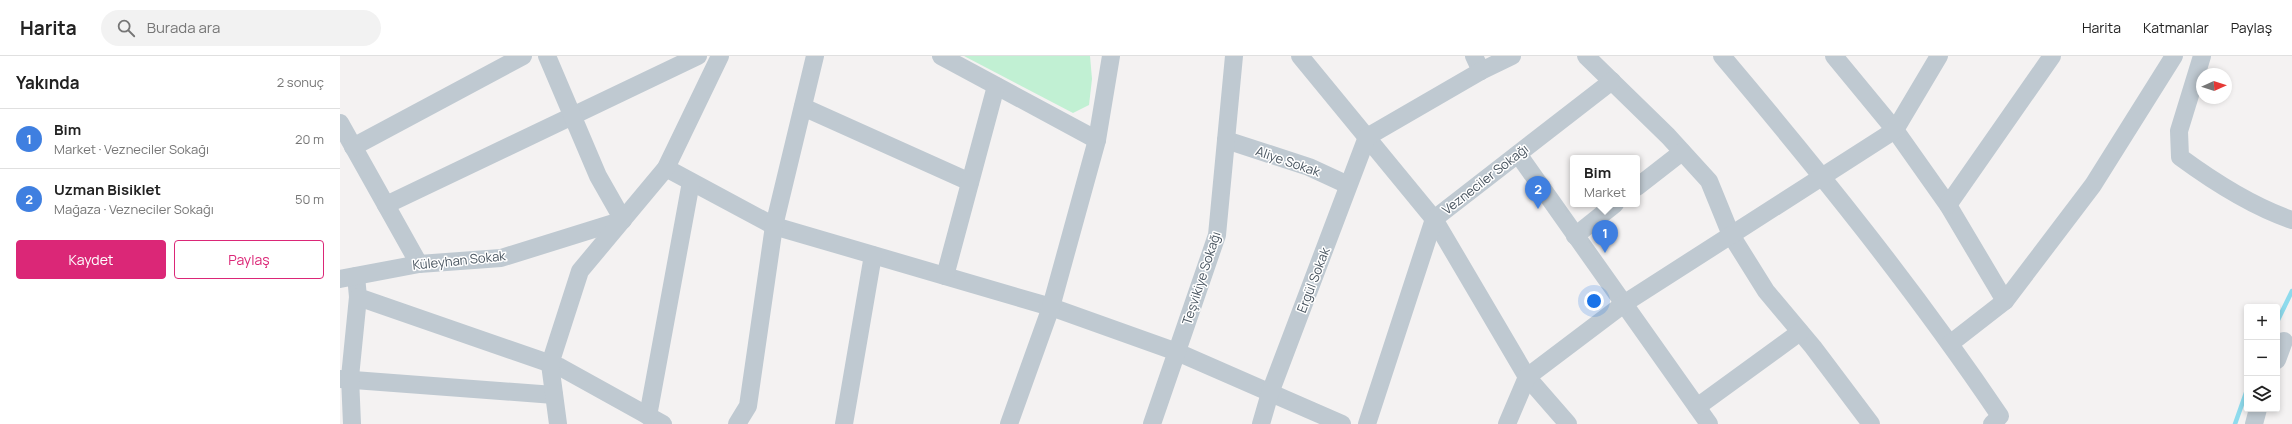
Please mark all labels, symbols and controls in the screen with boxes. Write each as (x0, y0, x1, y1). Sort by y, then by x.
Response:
search box (101, 10, 381, 46)
text: Harita (20, 15, 77, 41)
icon: search (115, 17, 137, 39)
text: Burada ara (147, 17, 220, 38)
text: Harita (2082, 18, 2121, 37)
text: Katmanlar (2143, 18, 2209, 37)
text: Paylaş (2231, 18, 2272, 37)
north arrow (2196, 68, 2232, 104)
text: Yakında (16, 71, 80, 94)
text: 2 sonuç (277, 73, 324, 91)
text: Bim (54, 119, 81, 140)
text: 1 (26, 130, 32, 148)
text: 20 m (295, 130, 324, 148)
text: Market · Vezneciler Sokağı (54, 140, 209, 158)
street label: Vezneciler Sokağı (1438, 140, 1532, 218)
street label: Aliye Sokak (1253, 142, 1323, 181)
popup (1570, 155, 1640, 207)
text: Bim (1584, 162, 1611, 183)
pin: 2 (1525, 176, 1551, 209)
text: Uzman Bisiklet (54, 179, 161, 200)
text: Market (1584, 183, 1626, 201)
text: 2 (25, 190, 33, 208)
text: 50 m (295, 190, 324, 208)
text: Mağaza · Vezneciler Sokağı (54, 200, 214, 218)
pin: 1 (1592, 220, 1618, 253)
street label: Teşvikiye Sokağı (1177, 229, 1225, 327)
button: Kaydet (16, 240, 166, 279)
button: Paylaş (174, 240, 324, 279)
street label: Ergül Sokak (1292, 244, 1334, 315)
street label: Küleyhan Sokak (412, 246, 507, 274)
your location (1584, 291, 1604, 311)
map controls (2244, 304, 2280, 412)
button: + (2244, 304, 2280, 340)
button: − (2244, 340, 2280, 376)
button: layers (2244, 376, 2280, 412)

